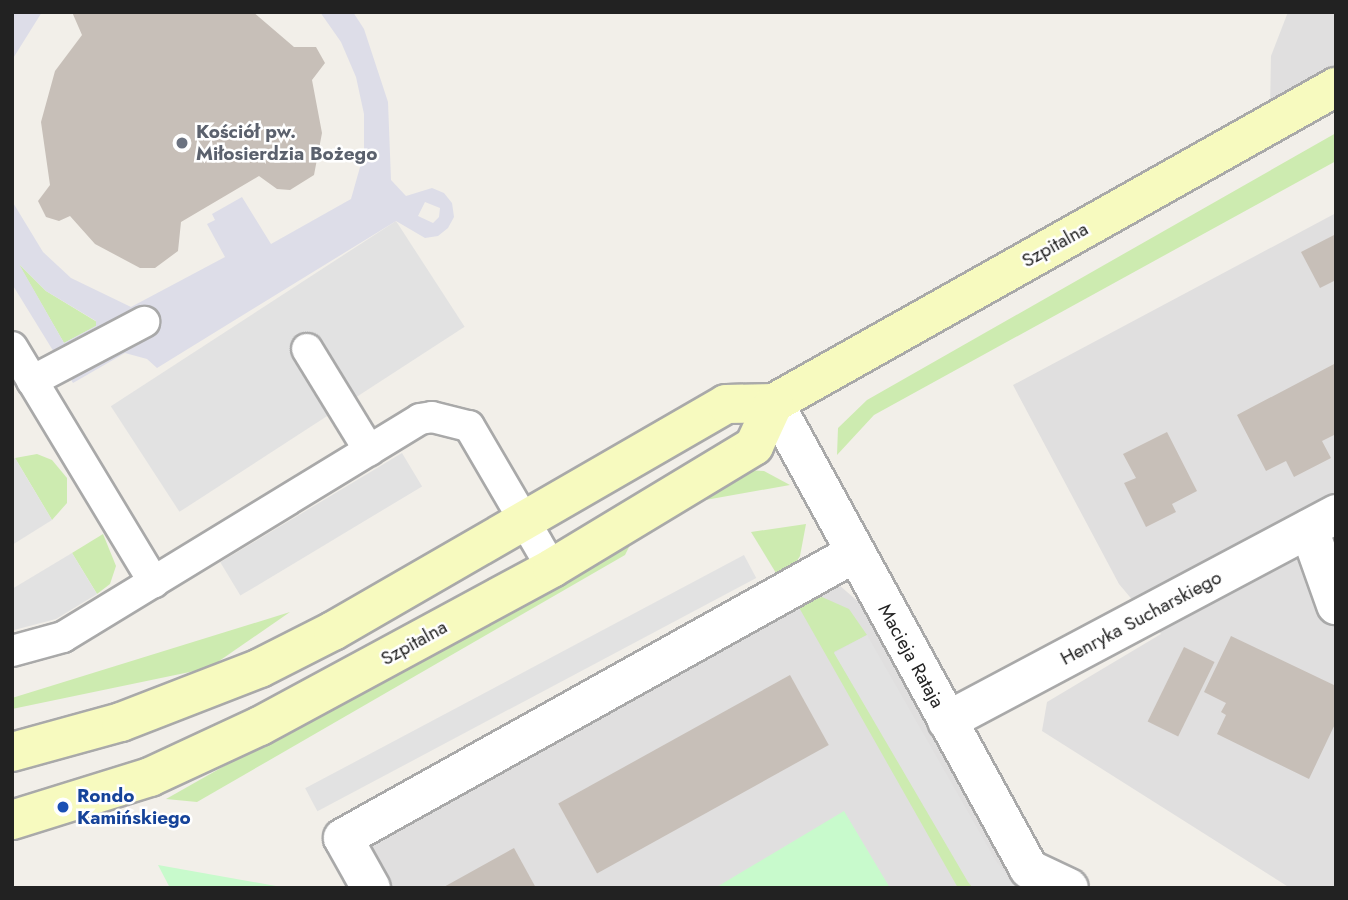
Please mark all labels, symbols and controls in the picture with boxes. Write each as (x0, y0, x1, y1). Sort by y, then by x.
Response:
place label: Kościół pw. Miłosierdzia Bożego (196, 121, 377, 165)
marker: Kościół pw. Miłosierdzia Bożego (174, 135, 190, 151)
street label: Szpitalna (1018, 218, 1092, 272)
street label: Henryka Sucharskiego (1057, 566, 1225, 670)
street label: Macieja Rataja (873, 600, 949, 712)
street label: Szpitalna (377, 616, 451, 670)
place label: Rondo Kamińskiego (77, 785, 191, 829)
marker: Rondo Kamińskiego (55, 799, 71, 815)

